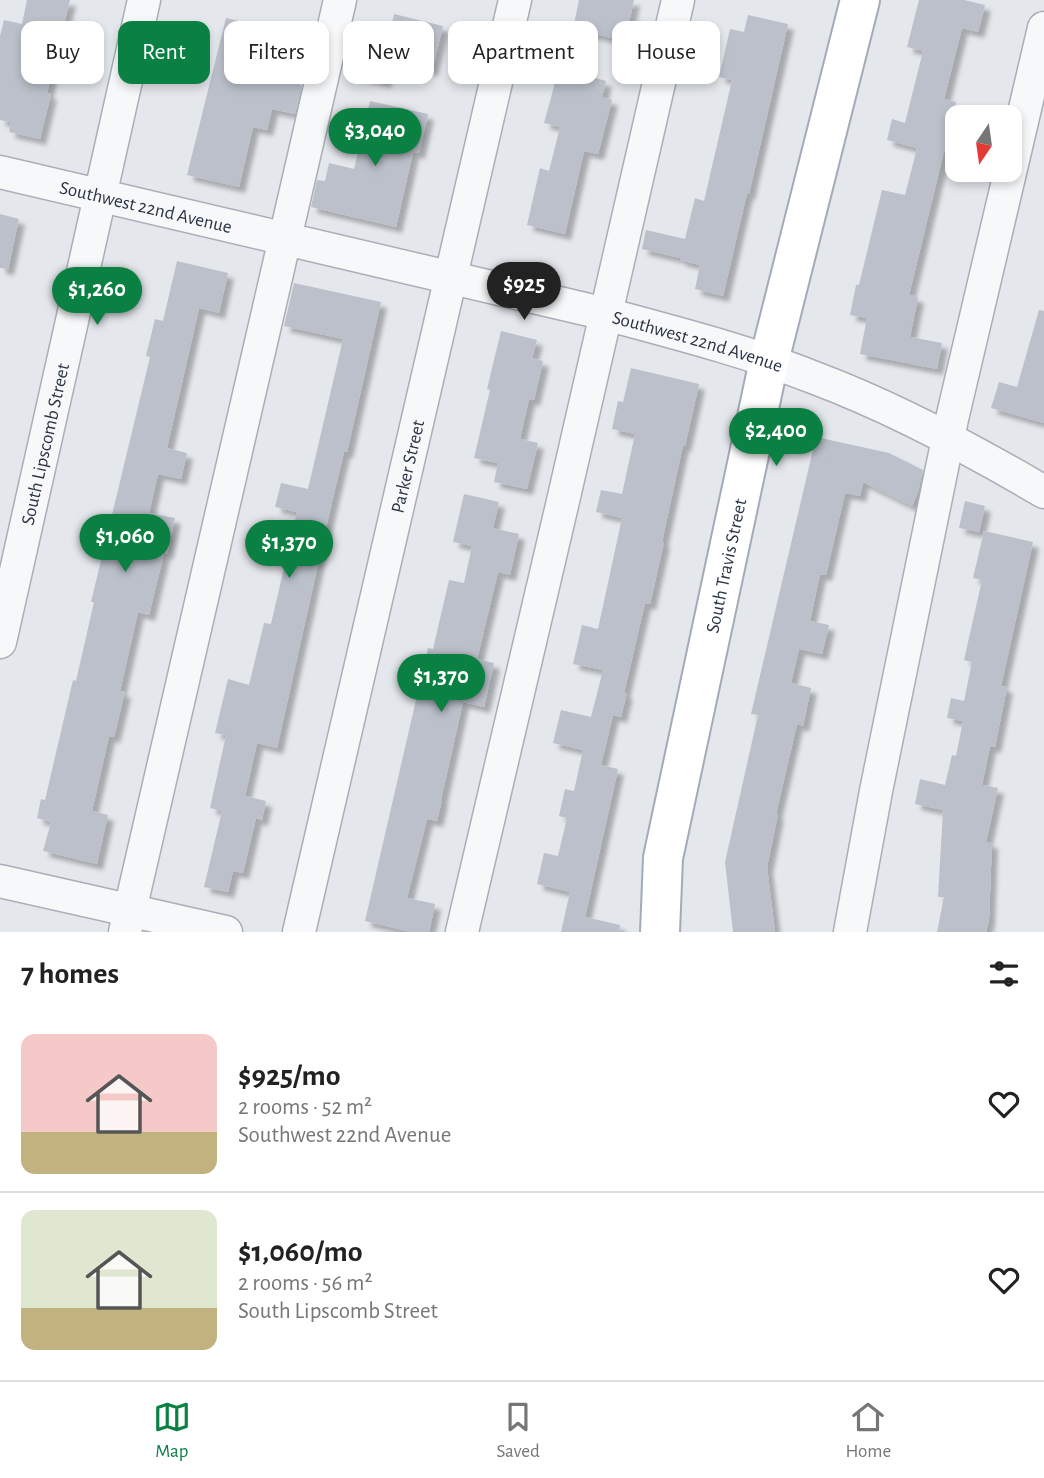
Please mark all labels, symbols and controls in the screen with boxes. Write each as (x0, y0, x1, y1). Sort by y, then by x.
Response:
chip: Buy (21, 21, 104, 84)
chip: Rent (118, 21, 210, 84)
chip: Filters (224, 21, 329, 84)
chip: New (343, 21, 434, 84)
chip: Apartment (448, 21, 598, 84)
chip: House (612, 21, 720, 84)
north arrow (945, 105, 1022, 182)
map controls (945, 105, 1022, 182)
pin: $3,040 (318, 108, 432, 168)
text: $3,040 (344, 119, 406, 142)
street label: Southwest 22nd Avenue (58, 178, 234, 237)
pin: $925 (483, 262, 565, 322)
pin: $1,260 (40, 268, 154, 327)
text: $925 (503, 273, 545, 296)
text: $1,260 (68, 278, 126, 301)
street label: Southwest 22nd Avenue (610, 308, 785, 376)
street label: South Lipscomb Street (19, 362, 73, 527)
pin: $2,400 (719, 408, 833, 468)
street label: Parker Street (388, 418, 428, 515)
text: $2,400 (745, 419, 807, 442)
street label: South Travis Street (703, 497, 750, 635)
pin: $1,060 (68, 514, 182, 574)
pin: $1,370 (232, 520, 346, 580)
text: $1,060 (96, 525, 154, 548)
text: $1,370 (261, 531, 317, 554)
pin: $1,370 (384, 654, 498, 714)
text: $1,370 (413, 665, 469, 688)
icon: filters (985, 955, 1023, 993)
text: 7 homes (21, 959, 119, 989)
text: $925/mo (238, 1061, 341, 1091)
icon: home (77, 1062, 161, 1146)
icon: heart (985, 1085, 1023, 1123)
text: 2 rooms · 52 m² (238, 1096, 372, 1119)
text: Southwest 22nd Avenue (238, 1124, 451, 1147)
text: $1,060/mo (238, 1237, 362, 1267)
icon: home (77, 1238, 161, 1322)
icon: heart (985, 1261, 1023, 1299)
text: 2 rooms · 56 m² (238, 1272, 372, 1295)
text: South Lipscomb Street (238, 1300, 438, 1323)
tab: Map (153, 1398, 191, 1463)
tab: Saved (496, 1398, 540, 1463)
tab: Home (845, 1398, 891, 1463)

